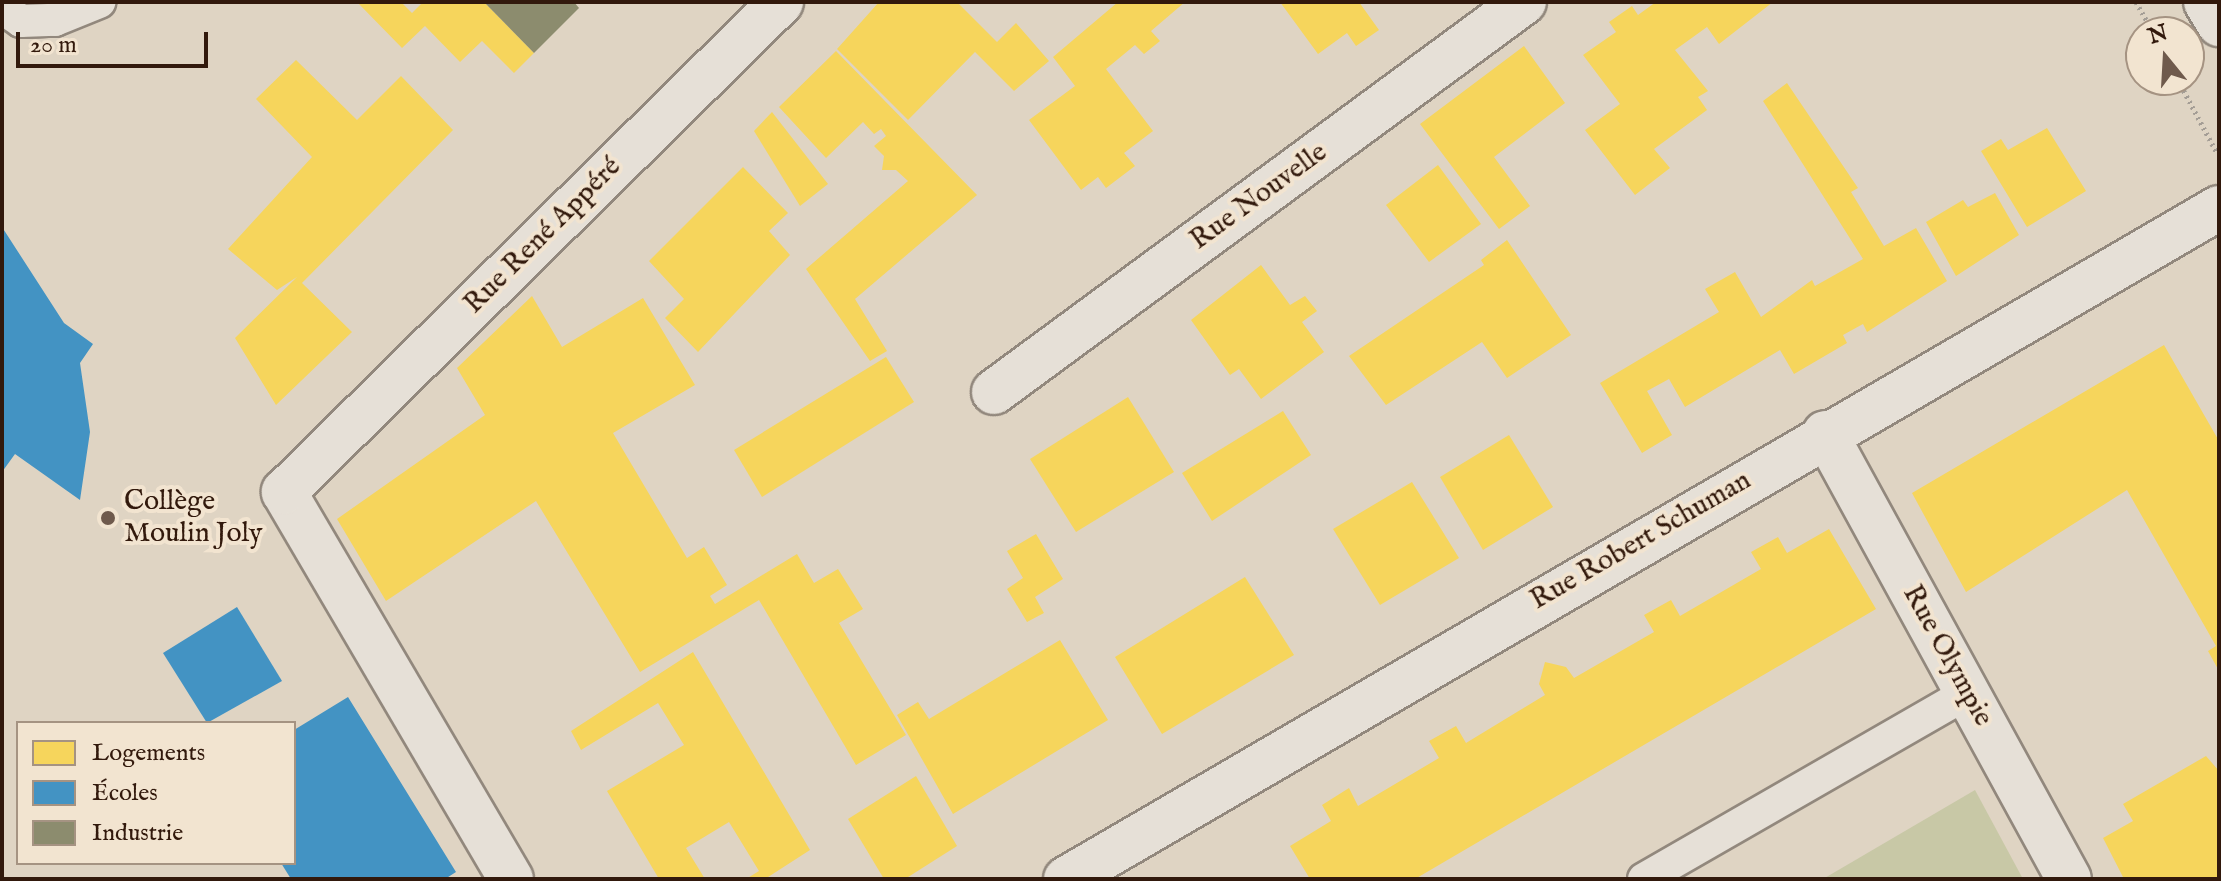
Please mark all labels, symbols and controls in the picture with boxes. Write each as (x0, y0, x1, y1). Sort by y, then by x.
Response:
scale bar (20, 16, 212, 66)
north arrow (2125, 16, 2205, 96)
text: N (2145, 19, 2172, 51)
text: 20 m (30, 30, 77, 61)
street label: Rue Nouvelle (1184, 136, 1334, 258)
street label: Rue René Appéré (458, 151, 628, 321)
street label: Rue Robert Schuman (1525, 464, 1757, 618)
place label: Collège Moulin Joly (124, 485, 262, 551)
marker: Collège Moulin Joly (99, 509, 117, 527)
street label: Rue Olympie (1895, 580, 1999, 732)
legend (16, 721, 296, 865)
text: Logements (92, 738, 205, 769)
text: Écoles (92, 778, 158, 809)
text: Industrie (92, 818, 183, 849)

